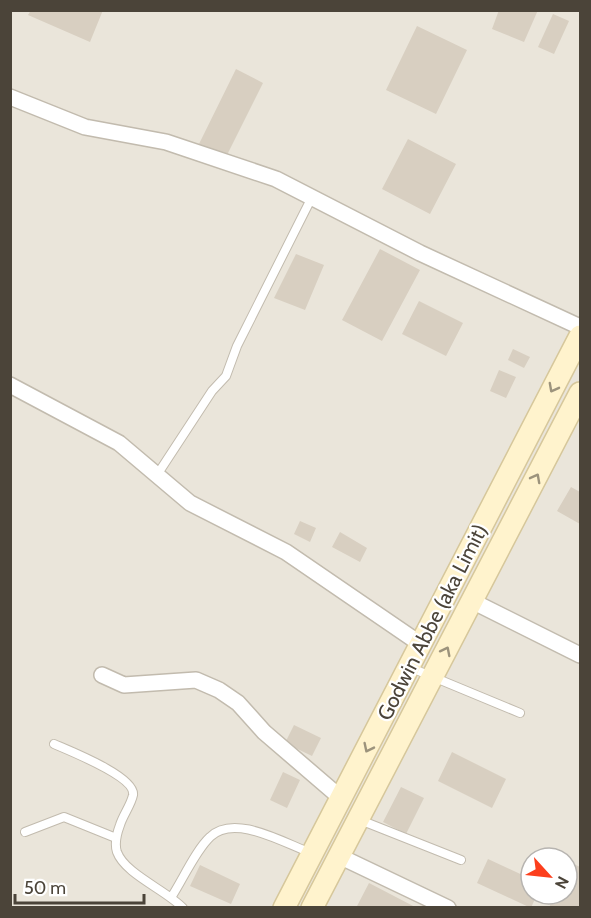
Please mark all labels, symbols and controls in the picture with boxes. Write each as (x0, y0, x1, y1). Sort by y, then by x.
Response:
one-way arrow (549, 381, 561, 392)
one-way arrow (529, 473, 540, 484)
street label: Godwin Abbe (aka Limit) (372, 520, 492, 724)
one-way arrow (439, 646, 450, 657)
one-way arrow (363, 741, 375, 752)
north arrow (519, 846, 579, 906)
scale bar (15, 867, 144, 905)
text: N (551, 873, 573, 892)
text: 50 m (24, 877, 66, 899)

